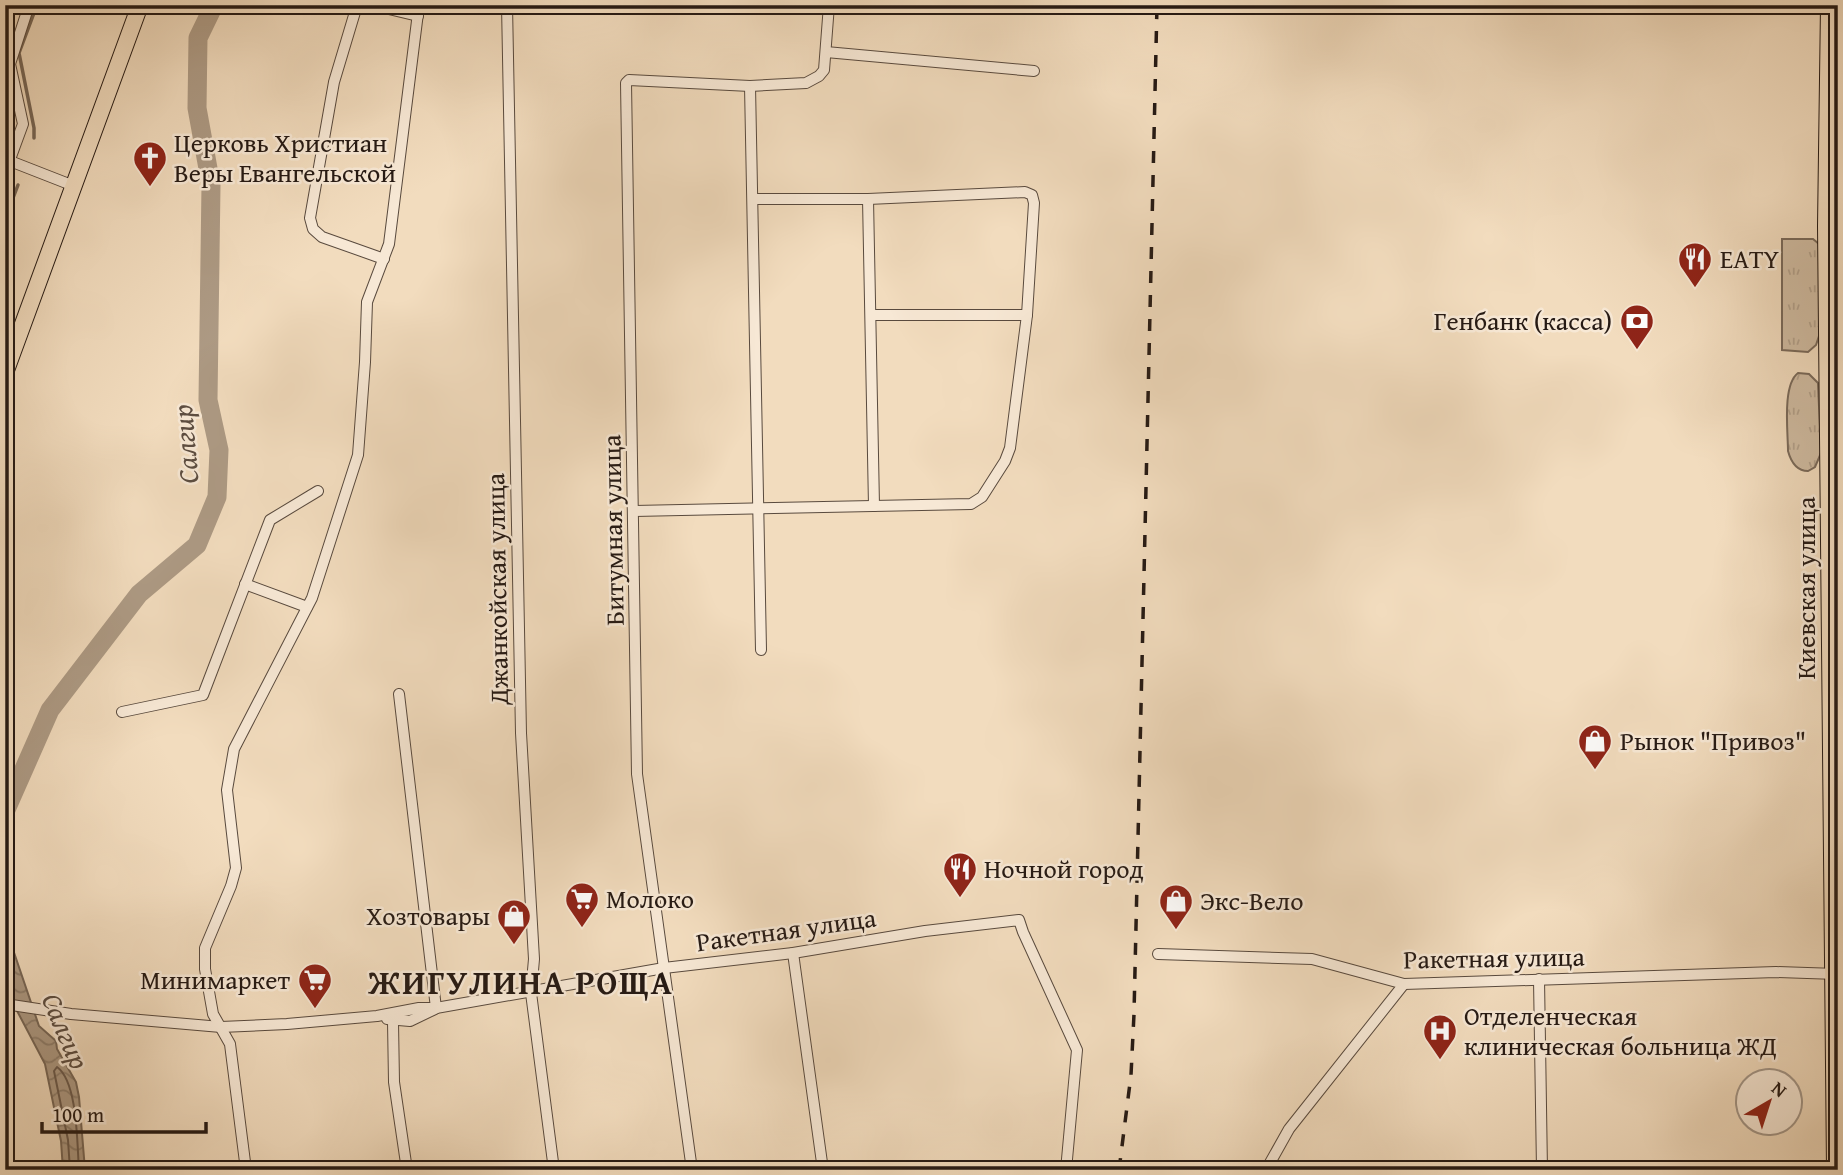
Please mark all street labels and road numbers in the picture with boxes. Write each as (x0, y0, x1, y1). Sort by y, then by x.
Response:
street label: Битумная улица (591, 434, 634, 626)
street label: Джанкойская улица (475, 472, 518, 706)
street label: Киевская улица (1786, 496, 1825, 679)
street label: Ракетная улица (693, 897, 879, 961)
street label: Ракетная улица (1403, 936, 1586, 979)

